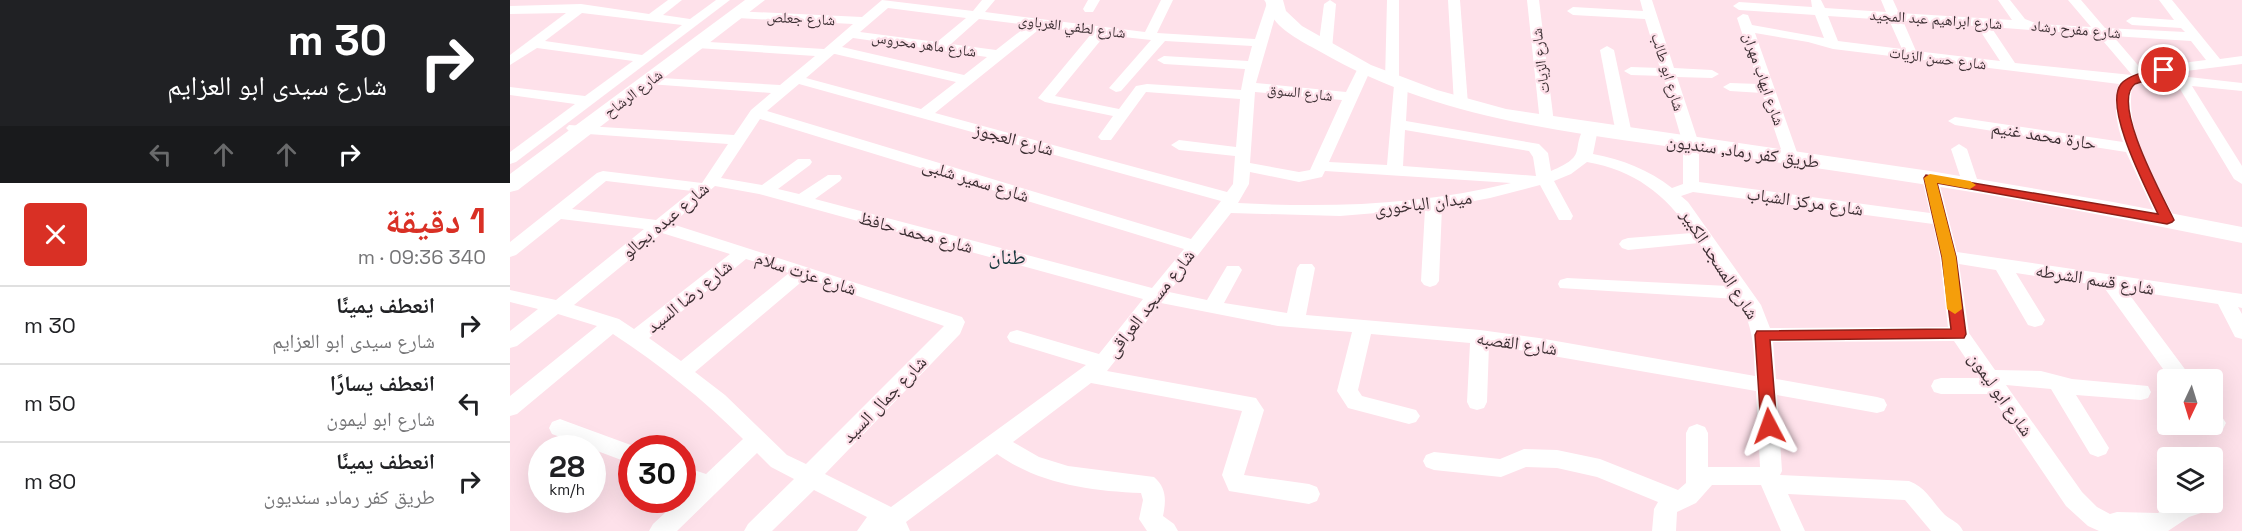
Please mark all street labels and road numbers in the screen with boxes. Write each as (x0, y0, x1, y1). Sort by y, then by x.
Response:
street label: شارع ابراهيم عبد المجيد (1869, 5, 2003, 34)
street label: شارع جعلص (766, 7, 836, 30)
street label: شارع لطفي الغرباوى (1017, 10, 1127, 45)
street label: شارع مفرح رشاد (2030, 16, 2122, 43)
street label: شارع ماهر محروس (870, 27, 978, 62)
street label: شارع الزيات (1527, 27, 1554, 95)
street label: شارع ايهاب مهران (1738, 30, 1789, 128)
street label: شارع ابو طالب (1646, 31, 1689, 113)
street label: شارع حسن الزيات (1888, 43, 1988, 74)
street label: شارع الرشاح (600, 65, 667, 122)
street label: شارع السوق (1266, 79, 1334, 106)
street label: حارة محمد غنيم (1990, 115, 2098, 156)
street label: شارع العجوز (971, 117, 1056, 161)
street label: طريق كفر رماد, سنديون (1665, 129, 1821, 173)
street label: شارع سمير شلبى (920, 153, 1032, 207)
street label: شارع عبده بجالو (616, 177, 714, 263)
street label: شارع مركز الشباب (1745, 181, 1865, 221)
street label: ميدان الباخورى (1373, 186, 1473, 220)
street label: شارع المسجد الكبير (1675, 204, 1764, 323)
street label: شارع محمد حافظ (856, 206, 976, 258)
street label: شارع مسجد العراقى (1101, 244, 1199, 362)
street label: شارع عزت سلام (752, 246, 860, 301)
street label: شارع رضا السيد (641, 254, 737, 338)
street label: شارع قسم الشرطه (2034, 258, 2156, 301)
street label: شارع القصبه (1475, 326, 1559, 360)
street label: شارع ابو ليمون (1964, 347, 2038, 441)
street label: شارع جمال السيد (837, 350, 931, 448)

